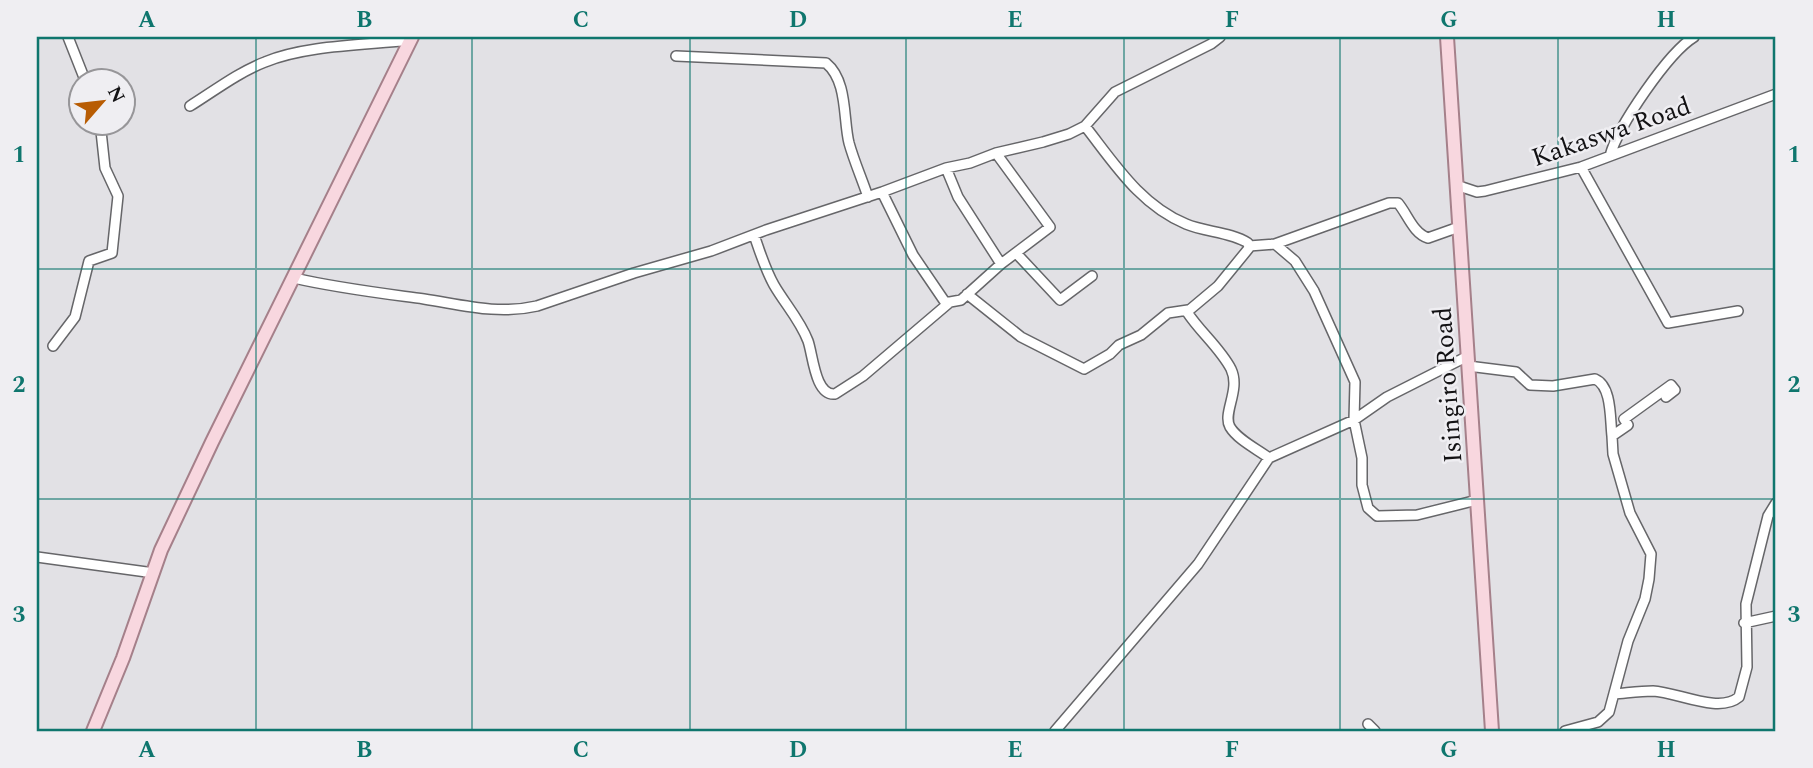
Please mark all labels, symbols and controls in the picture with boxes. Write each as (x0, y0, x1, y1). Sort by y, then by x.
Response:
text: A (138, 3, 156, 38)
text: B (356, 3, 372, 38)
text: C (573, 3, 589, 38)
text: D (789, 3, 807, 38)
text: E (1007, 3, 1023, 38)
text: F (1225, 3, 1239, 38)
text: G (1440, 3, 1458, 38)
text: H (1656, 3, 1676, 38)
north arrow (66, 66, 136, 136)
text: N (99, 81, 132, 108)
street label: Kakaswa Road (1526, 86, 1696, 178)
text: 1 (13, 138, 25, 173)
text: 1 (1788, 138, 1800, 173)
street label: Isingiro Road (1423, 306, 1473, 464)
text: 2 (13, 368, 26, 403)
text: 2 (1788, 368, 1801, 403)
text: 3 (13, 598, 26, 633)
text: 3 (1788, 598, 1801, 633)
text: A (138, 733, 156, 768)
text: B (356, 733, 372, 768)
text: C (573, 733, 589, 768)
text: D (789, 733, 807, 768)
text: E (1007, 733, 1023, 768)
text: F (1225, 733, 1239, 768)
text: G (1440, 733, 1458, 768)
text: H (1656, 733, 1676, 768)

